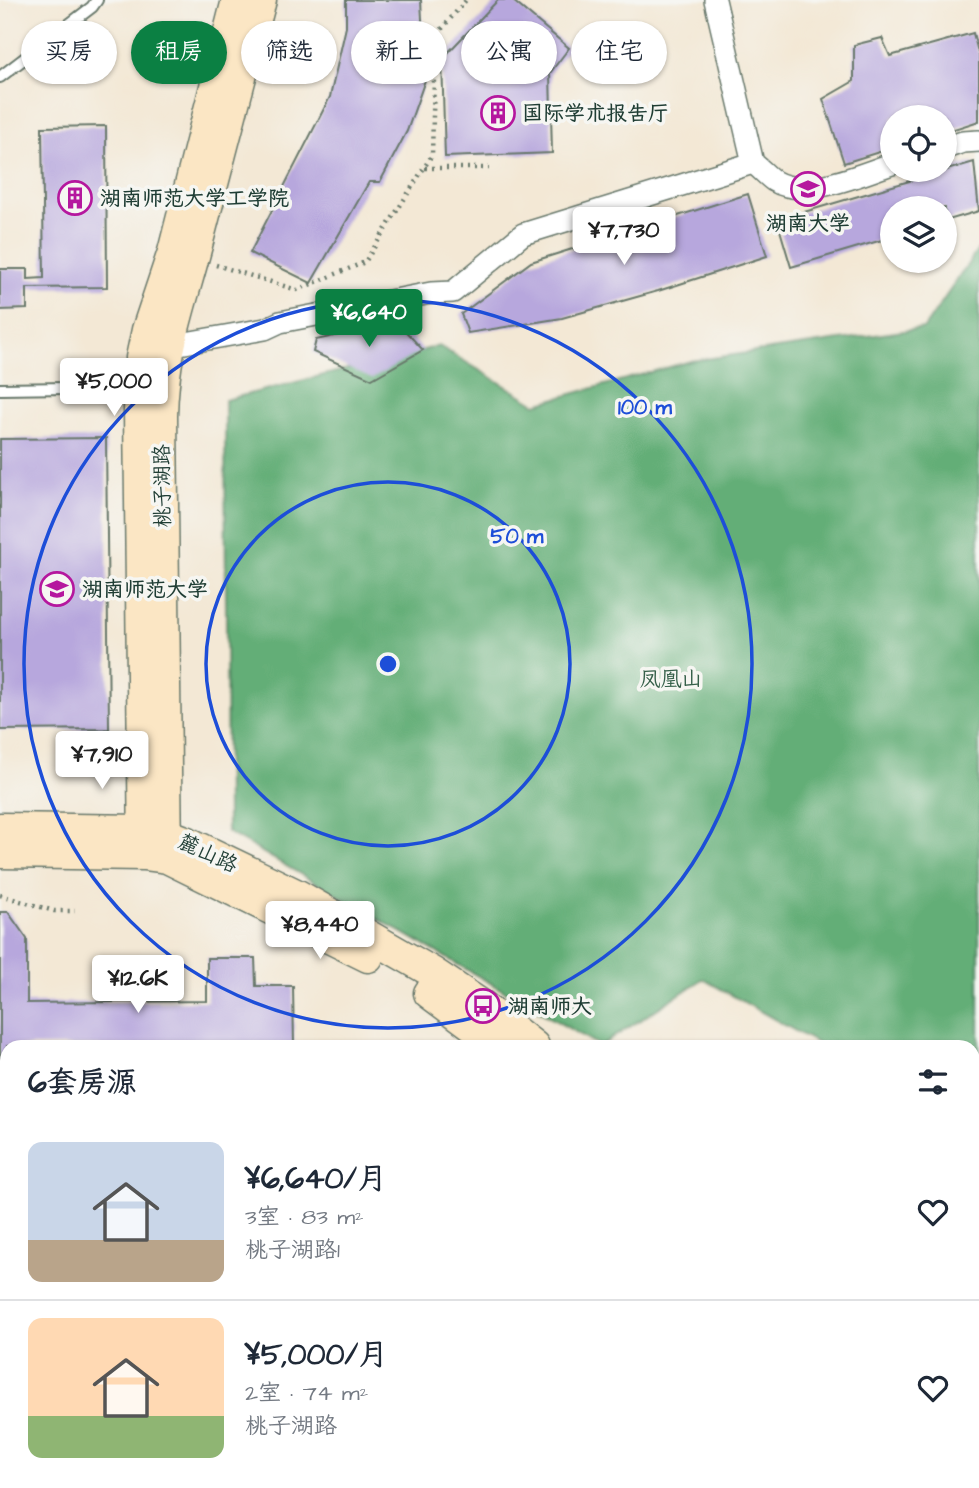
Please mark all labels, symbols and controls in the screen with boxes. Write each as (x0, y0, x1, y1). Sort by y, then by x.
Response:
chip: 买房 (21, 21, 117, 84)
chip: 租房 (131, 21, 227, 84)
chip: 筛选 (241, 21, 337, 84)
chip: 新上 (351, 21, 447, 84)
chip: 公寓 (461, 21, 557, 84)
chip: 住宅 (571, 21, 667, 84)
building icon: 国际学术报告厅 (479, 94, 517, 132)
place label: 国际学术报告厅 (522, 99, 669, 128)
map controls (880, 105, 957, 273)
button: locate (880, 105, 957, 182)
school or university icon: 湖南大学 (789, 170, 827, 208)
building icon: 湖南师范大学工学院 (56, 179, 94, 217)
place label: 湖南师范大学工学院 (100, 184, 289, 213)
button: layers (880, 196, 957, 273)
pin: ¥7,730 (567, 208, 681, 267)
place label: 湖南大学 (766, 209, 850, 238)
text: ¥7,730 (589, 214, 659, 246)
pin: ¥6,640 (312, 290, 426, 349)
text: ¥6,640 (331, 296, 407, 328)
pin: ¥5,000 (57, 358, 171, 418)
text: ¥5,000 (76, 365, 152, 397)
text: 100 m (618, 393, 673, 422)
street label: 桃子湖路 (147, 444, 178, 528)
text: 50 m (491, 522, 544, 551)
school or university icon: 湖南师范大学 (38, 570, 76, 608)
place label: 湖南师范大学 (82, 575, 208, 604)
centre of rings (376, 652, 400, 676)
park label: 凤凰山 (640, 665, 703, 694)
pin: ¥7,910 (45, 732, 159, 791)
text: ¥7,910 (71, 738, 133, 770)
street label: 麓山路 (173, 827, 242, 880)
pin: ¥8,440 (263, 902, 377, 961)
text: ¥8,440 (281, 908, 359, 940)
pin: ¥12.6K (81, 956, 195, 1015)
text: ¥12.6K (108, 962, 168, 994)
bus stop icon: 湖南师大 (464, 987, 502, 1025)
place label: 湖南师大 (508, 992, 592, 1021)
text: 6套房源 (28, 1062, 137, 1104)
icon: filters (914, 1063, 952, 1101)
text: ¥6,640/月 (245, 1158, 387, 1200)
icon: home (84, 1170, 168, 1254)
icon: heart (914, 1193, 952, 1231)
text: 3室 · 83 m² (245, 1201, 364, 1233)
text: 桃子湖路1 (245, 1234, 340, 1266)
text: ¥5,000/月 (245, 1334, 388, 1376)
icon: home (84, 1346, 168, 1430)
icon: heart (914, 1369, 952, 1407)
text: 2室 · 74 m² (245, 1377, 368, 1409)
text: 桃子湖路 (245, 1410, 337, 1442)

